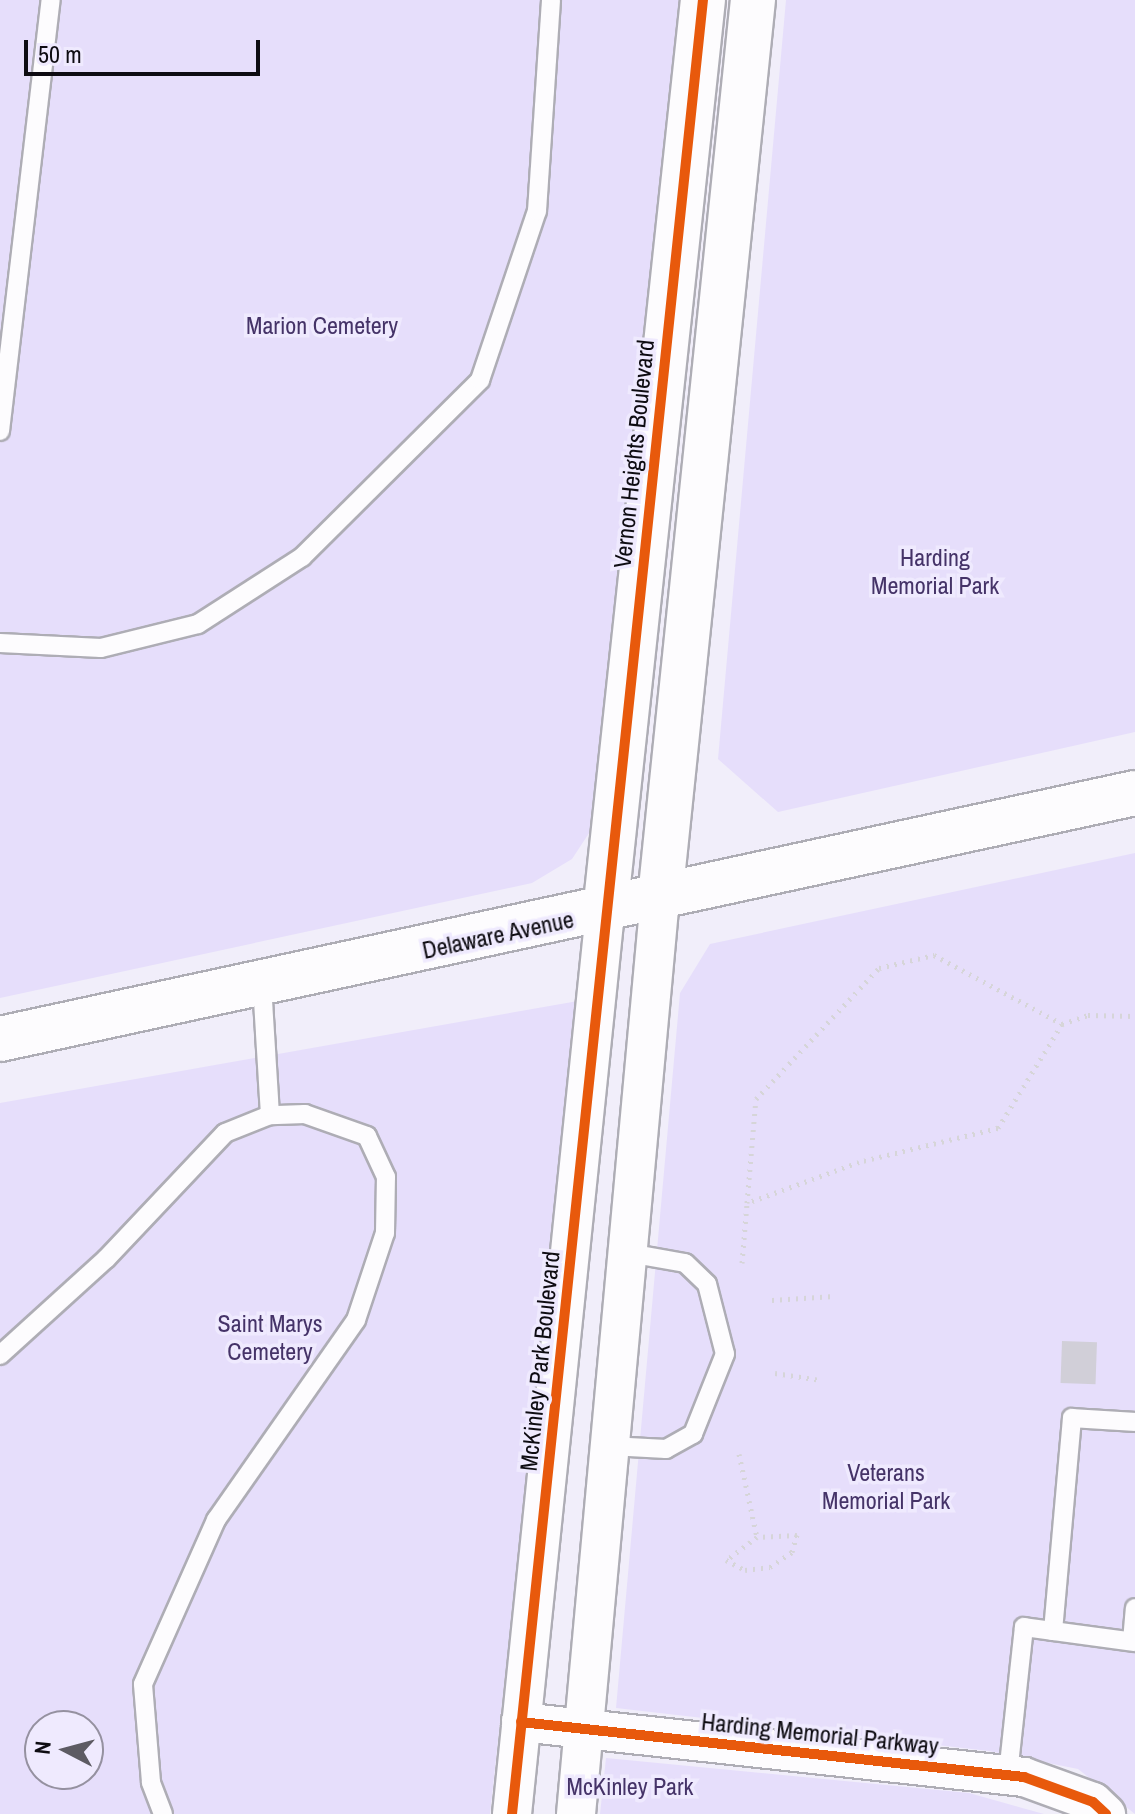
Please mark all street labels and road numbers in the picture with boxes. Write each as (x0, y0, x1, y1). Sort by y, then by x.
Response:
street label: Vernon Heights Boulevard (608, 338, 660, 570)
street label: Delaware Avenue (419, 905, 577, 965)
street label: McKinley Park Boulevard (514, 1250, 566, 1472)
street label: Harding Memorial Parkway (700, 1707, 940, 1761)

